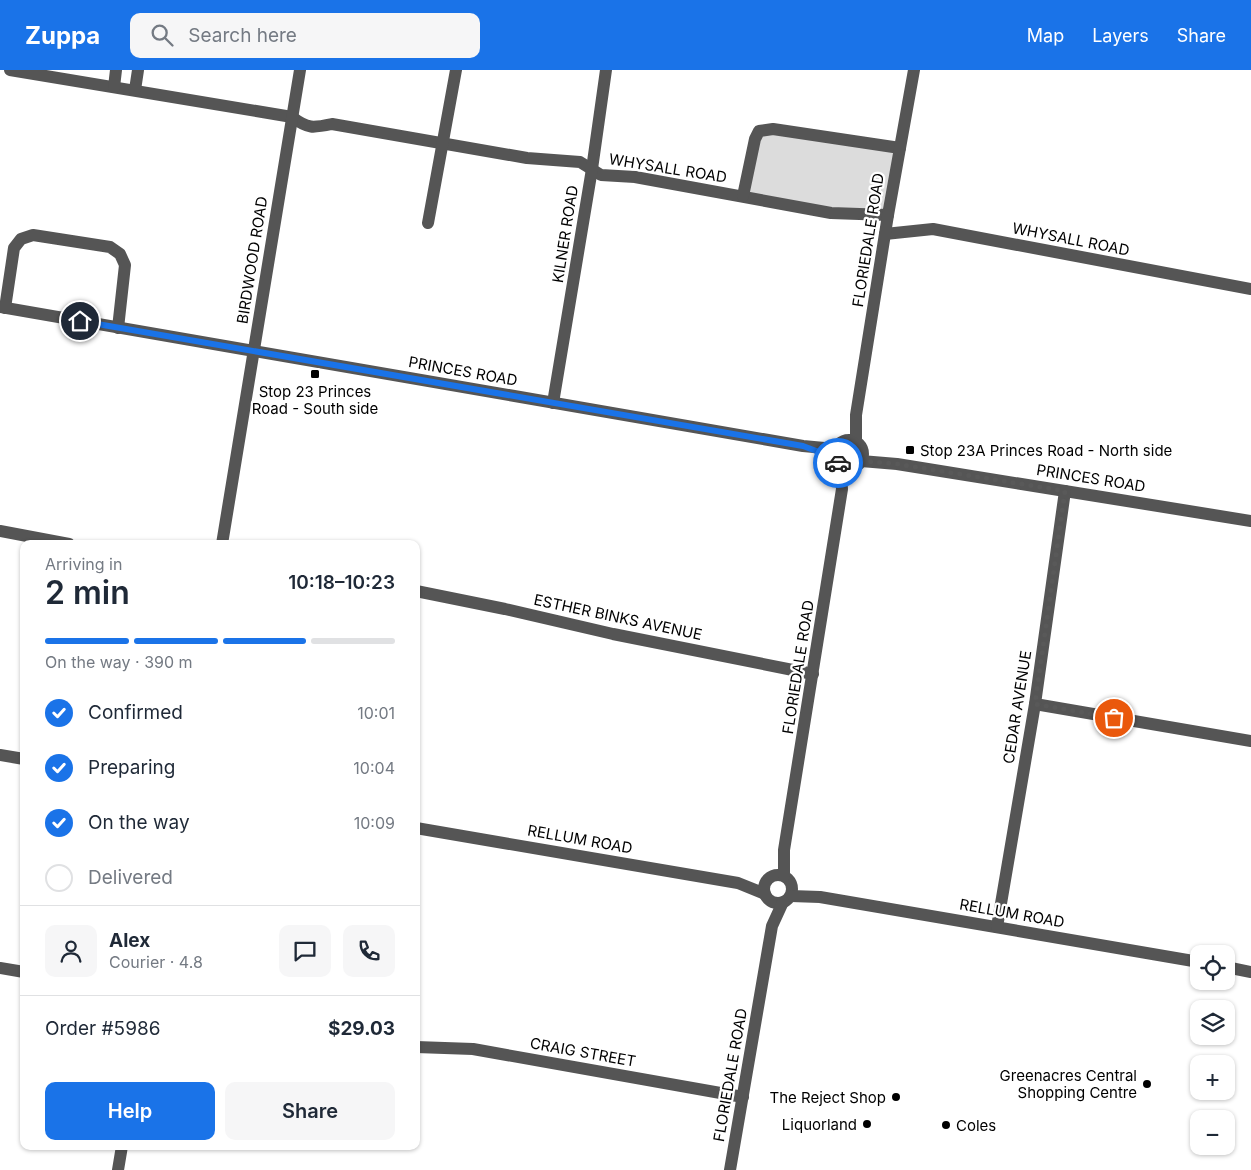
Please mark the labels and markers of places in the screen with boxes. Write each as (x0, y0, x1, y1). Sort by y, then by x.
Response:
pin (59, 300, 101, 342)
marker: Stop 23 Princes Road - South side (309, 368, 321, 380)
place label: Stop 23 Princes Road - South side (252, 382, 378, 418)
place label: Stop 23A Princes Road - North side (920, 441, 1172, 460)
marker: Stop 23A Princes Road - North side (904, 444, 916, 456)
pin (1093, 697, 1135, 739)
place label: Greenacres Central Shopping Centre (1000, 1066, 1137, 1102)
marker: Greenacres Central Shopping Centre (1141, 1078, 1153, 1090)
place label: The Reject Shop (770, 1088, 886, 1107)
marker: The Reject Shop (890, 1091, 902, 1103)
place label: Liquorland (782, 1115, 857, 1134)
place label: Coles (956, 1116, 996, 1135)
marker: Liquorland (861, 1118, 873, 1130)
marker: Coles (940, 1119, 952, 1131)

